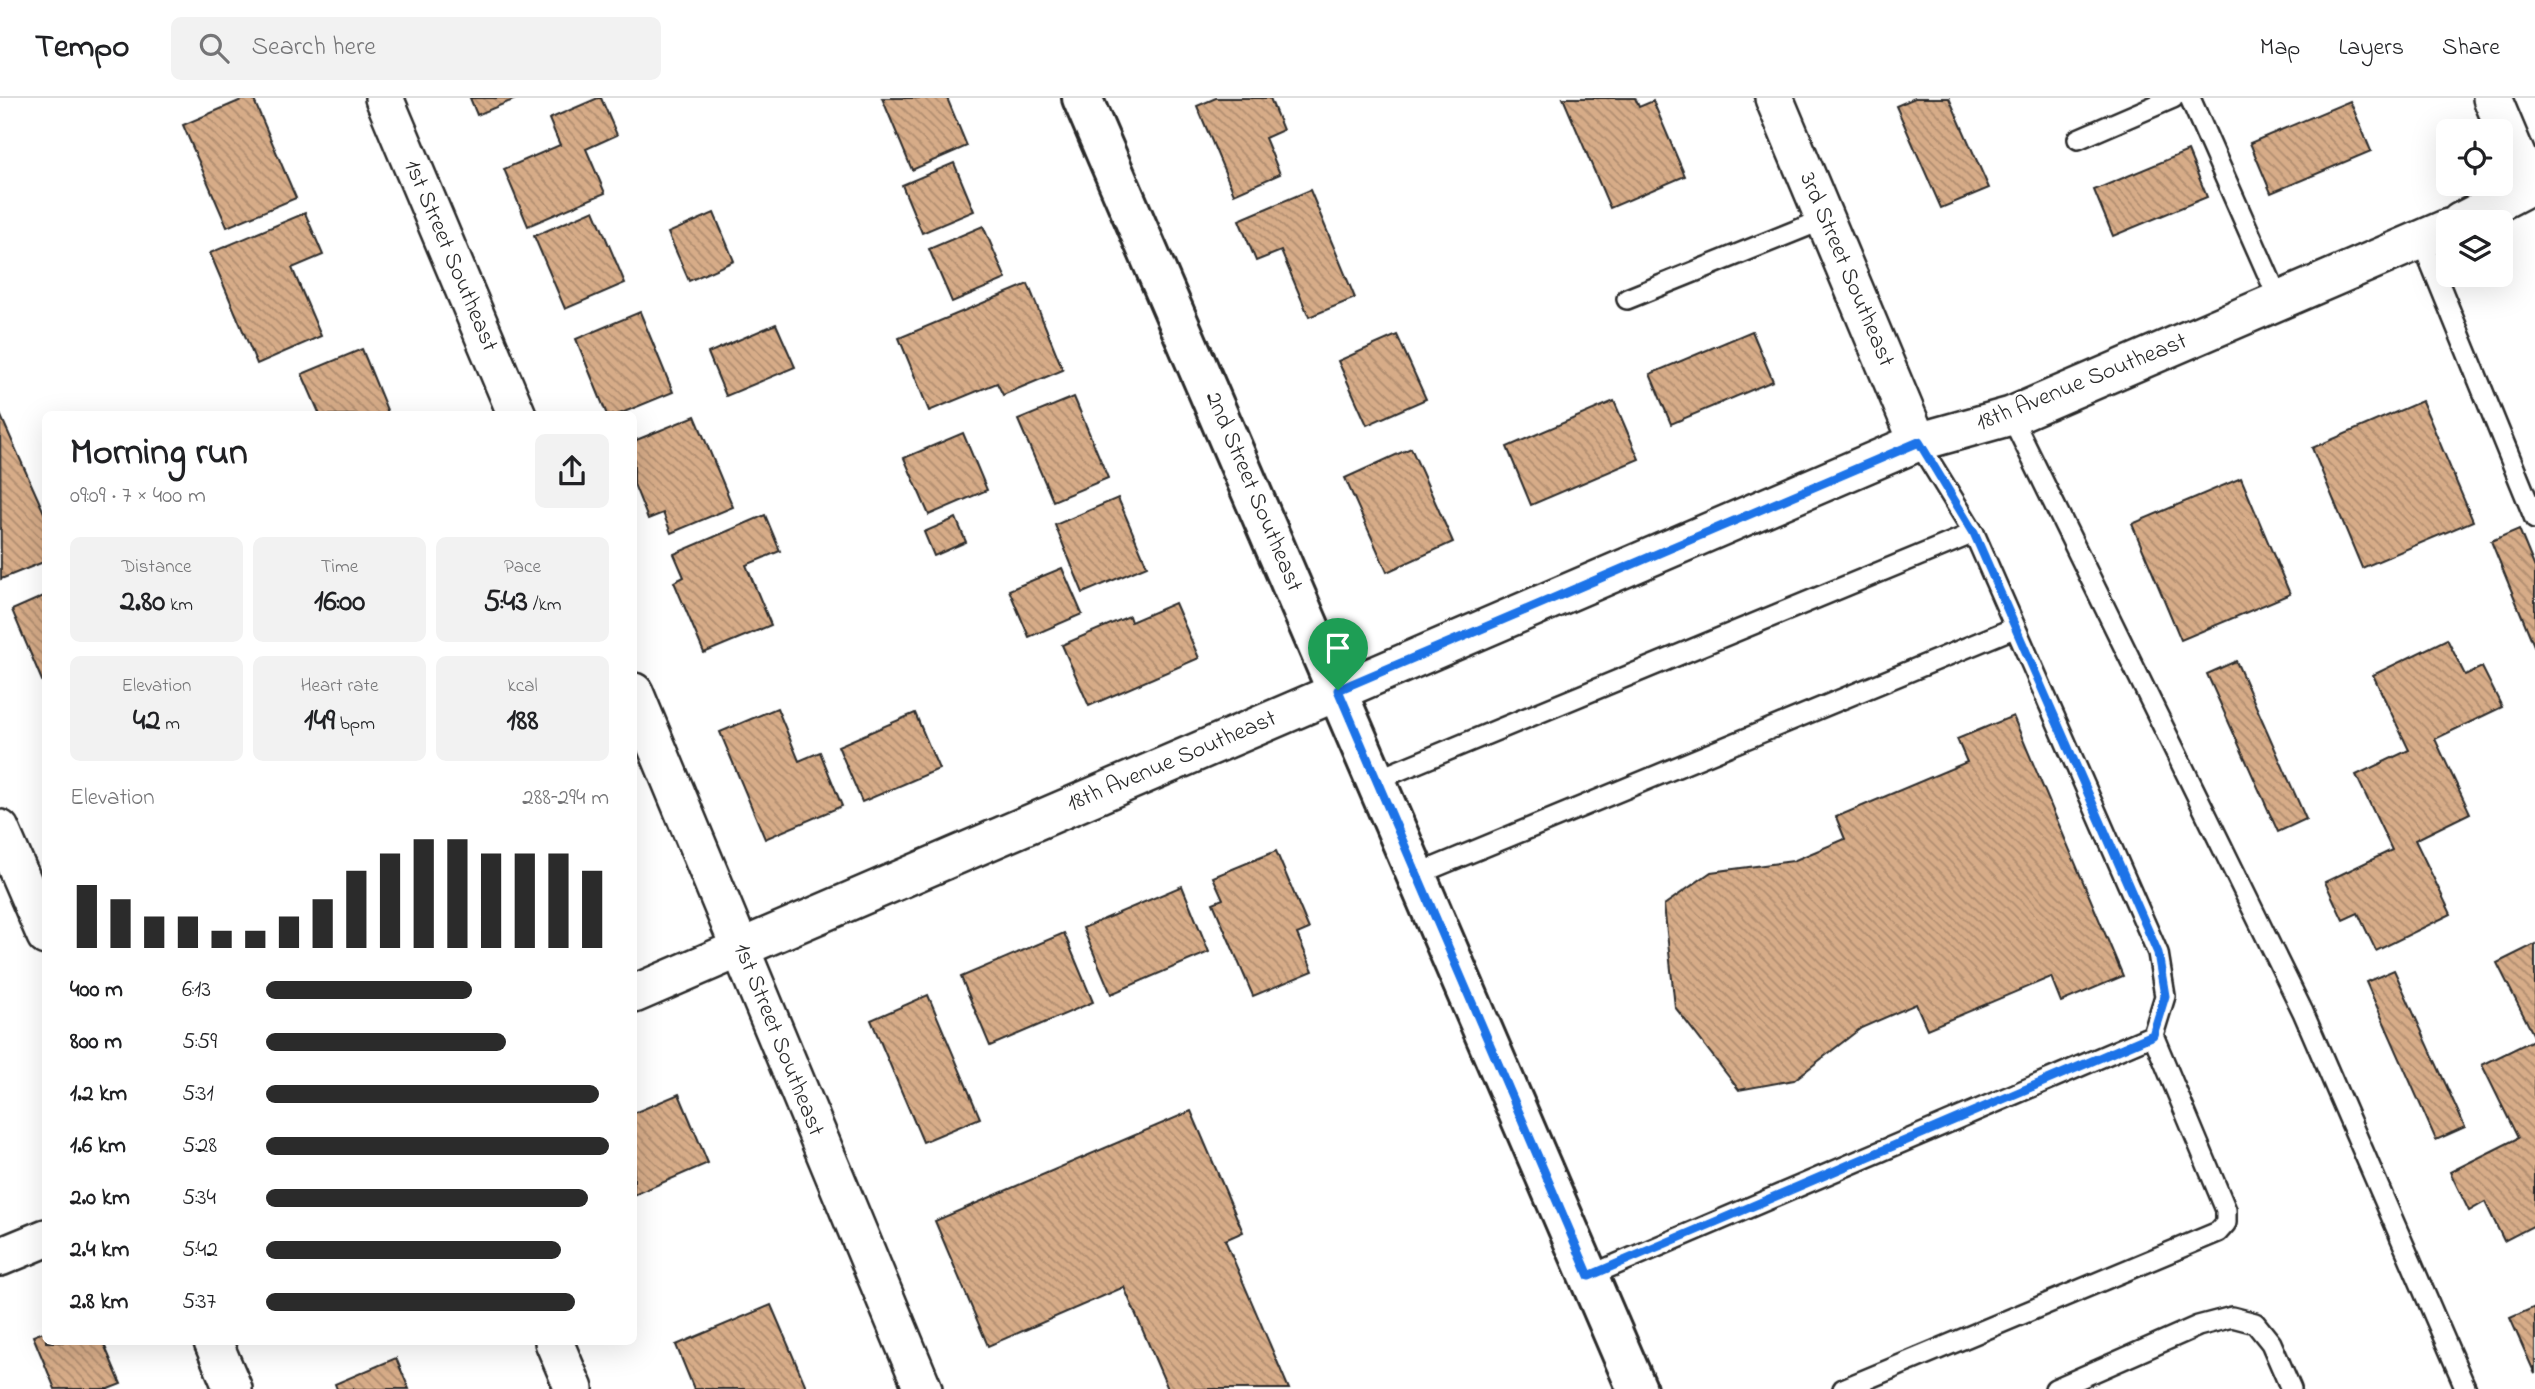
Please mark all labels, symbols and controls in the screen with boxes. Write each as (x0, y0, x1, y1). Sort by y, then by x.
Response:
search box (171, 17, 661, 80)
text: Tempo (35, 24, 129, 72)
icon: search (195, 29, 233, 67)
text: Search here (251, 29, 376, 67)
text: Map (2260, 31, 2300, 66)
text: Layers (2338, 31, 2404, 66)
text: Share (2442, 31, 2500, 66)
map controls (2436, 119, 2513, 287)
button: locate (2436, 119, 2513, 196)
street label: 1st Street Southeast (394, 155, 506, 357)
street label: 3rd Street Southeast (1789, 167, 1903, 373)
button: layers (2436, 210, 2513, 287)
street label: 18th Avenue Southeast (1971, 325, 2193, 441)
street label: 2nd Street Southeast (1195, 386, 1311, 598)
text: Morning run (70, 426, 248, 482)
button: share (535, 434, 609, 508)
text: 09:09 · 7 × 400 m (70, 480, 206, 513)
text: Distance (122, 554, 192, 581)
text: Time (321, 554, 358, 581)
text: Pace (504, 554, 541, 581)
text: 2.80 (120, 581, 165, 625)
text: 16:00 (314, 581, 365, 625)
text: 5:43 (483, 581, 528, 625)
text: km (165, 592, 193, 619)
text: /km (528, 592, 562, 619)
pin (1308, 618, 1368, 690)
icon: arrive (1319, 629, 1357, 667)
text: Elevation (122, 673, 191, 700)
text: Heart rate (301, 673, 378, 700)
text: kcal (507, 673, 538, 700)
text: 42 (133, 700, 160, 744)
text: 149 (304, 700, 335, 744)
text: 188 (506, 700, 539, 744)
street label: 18th Avenue Southeast (1062, 702, 1282, 822)
text: m (160, 711, 180, 738)
text: bpm (335, 711, 375, 738)
text: Elevation (70, 782, 155, 815)
text: 288–294 m (522, 782, 609, 815)
street label: 1st Street Southeast (723, 938, 833, 1142)
text: 400 m (70, 974, 123, 1007)
text: 6:13 (182, 974, 211, 1007)
text: 800 m (70, 1026, 122, 1059)
text: 5:59 (182, 1026, 217, 1059)
text: 1.2 km (70, 1078, 127, 1111)
text: 5:31 (182, 1078, 214, 1111)
text: 1.6 km (70, 1130, 126, 1163)
text: 5:28 (182, 1130, 217, 1163)
text: 2.0 km (70, 1182, 130, 1215)
text: 5:34 (182, 1182, 216, 1215)
text: 2.4 km (70, 1234, 129, 1267)
text: 5:42 (182, 1234, 218, 1267)
text: 2.8 km (70, 1286, 128, 1319)
text: 5:37 (182, 1286, 216, 1319)

